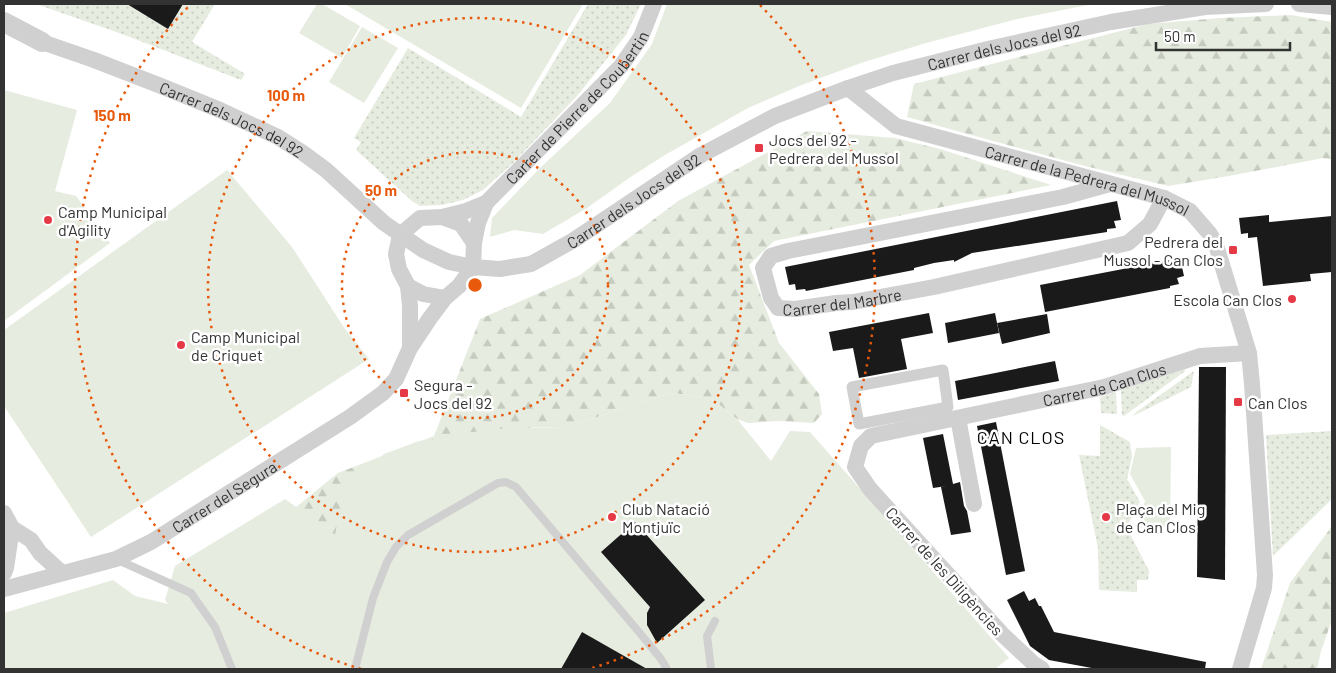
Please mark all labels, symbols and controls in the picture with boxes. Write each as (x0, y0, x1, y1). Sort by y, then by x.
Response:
street label: Carrer dels Jocs del 92 (925, 19, 1083, 73)
scale bar (1156, 20, 1290, 52)
text: 50 m (1164, 27, 1196, 45)
street label: Carrer de Pierre de Coubertin (501, 28, 652, 188)
street label: Carrer dels Jocs del 92 (157, 77, 308, 161)
text: 100 m (267, 86, 305, 104)
text: 150 m (93, 106, 131, 124)
place label: Jocs del 92 - Pedrera del Mussol (769, 130, 899, 167)
street label: Carrer de la Pedrera del Mussol (983, 141, 1193, 219)
marker: Jocs del 92 - Pedrera del Mussol (753, 142, 765, 154)
street label: Carrer dels Jocs del 92 (563, 149, 704, 252)
text: 50 m (365, 181, 397, 199)
place label: Camp Municipal d'Agility (58, 202, 167, 239)
marker: Camp Municipal d'Agility (42, 214, 54, 226)
place label: Pedrera del Mussol - Can Clos (1103, 232, 1223, 269)
marker: Pedrera del Mussol - Can Clos (1227, 244, 1239, 256)
centre of rings (466, 276, 484, 294)
street label: Carrer del Marbre (782, 284, 903, 319)
place label: Escola Can Clos (1173, 290, 1282, 309)
marker: Escola Can Clos (1286, 293, 1298, 305)
place label: Camp Municipal de Criquet (191, 327, 300, 364)
marker: Camp Municipal de Criquet (175, 339, 187, 351)
street label: Carrer de Can Clos (1041, 358, 1168, 409)
place label: Segura - Jocs del 92 (414, 375, 492, 412)
marker: Segura - Jocs del 92 (398, 387, 410, 399)
place label: Can Clos (1248, 393, 1307, 412)
marker: Can Clos (1232, 396, 1244, 408)
district label: CAN CLOS (977, 426, 1065, 448)
street label: Carrer del Segura (168, 456, 280, 536)
place label: Club Natació Montjuïc (622, 499, 710, 536)
place label: Plaça del Mig de Can Clos (1116, 499, 1205, 536)
street label: Carrer de les Diligències (882, 503, 1008, 639)
marker: Club Natació Montjuïc (606, 511, 618, 523)
marker: Plaça del Mig de Can Clos (1100, 511, 1112, 523)

